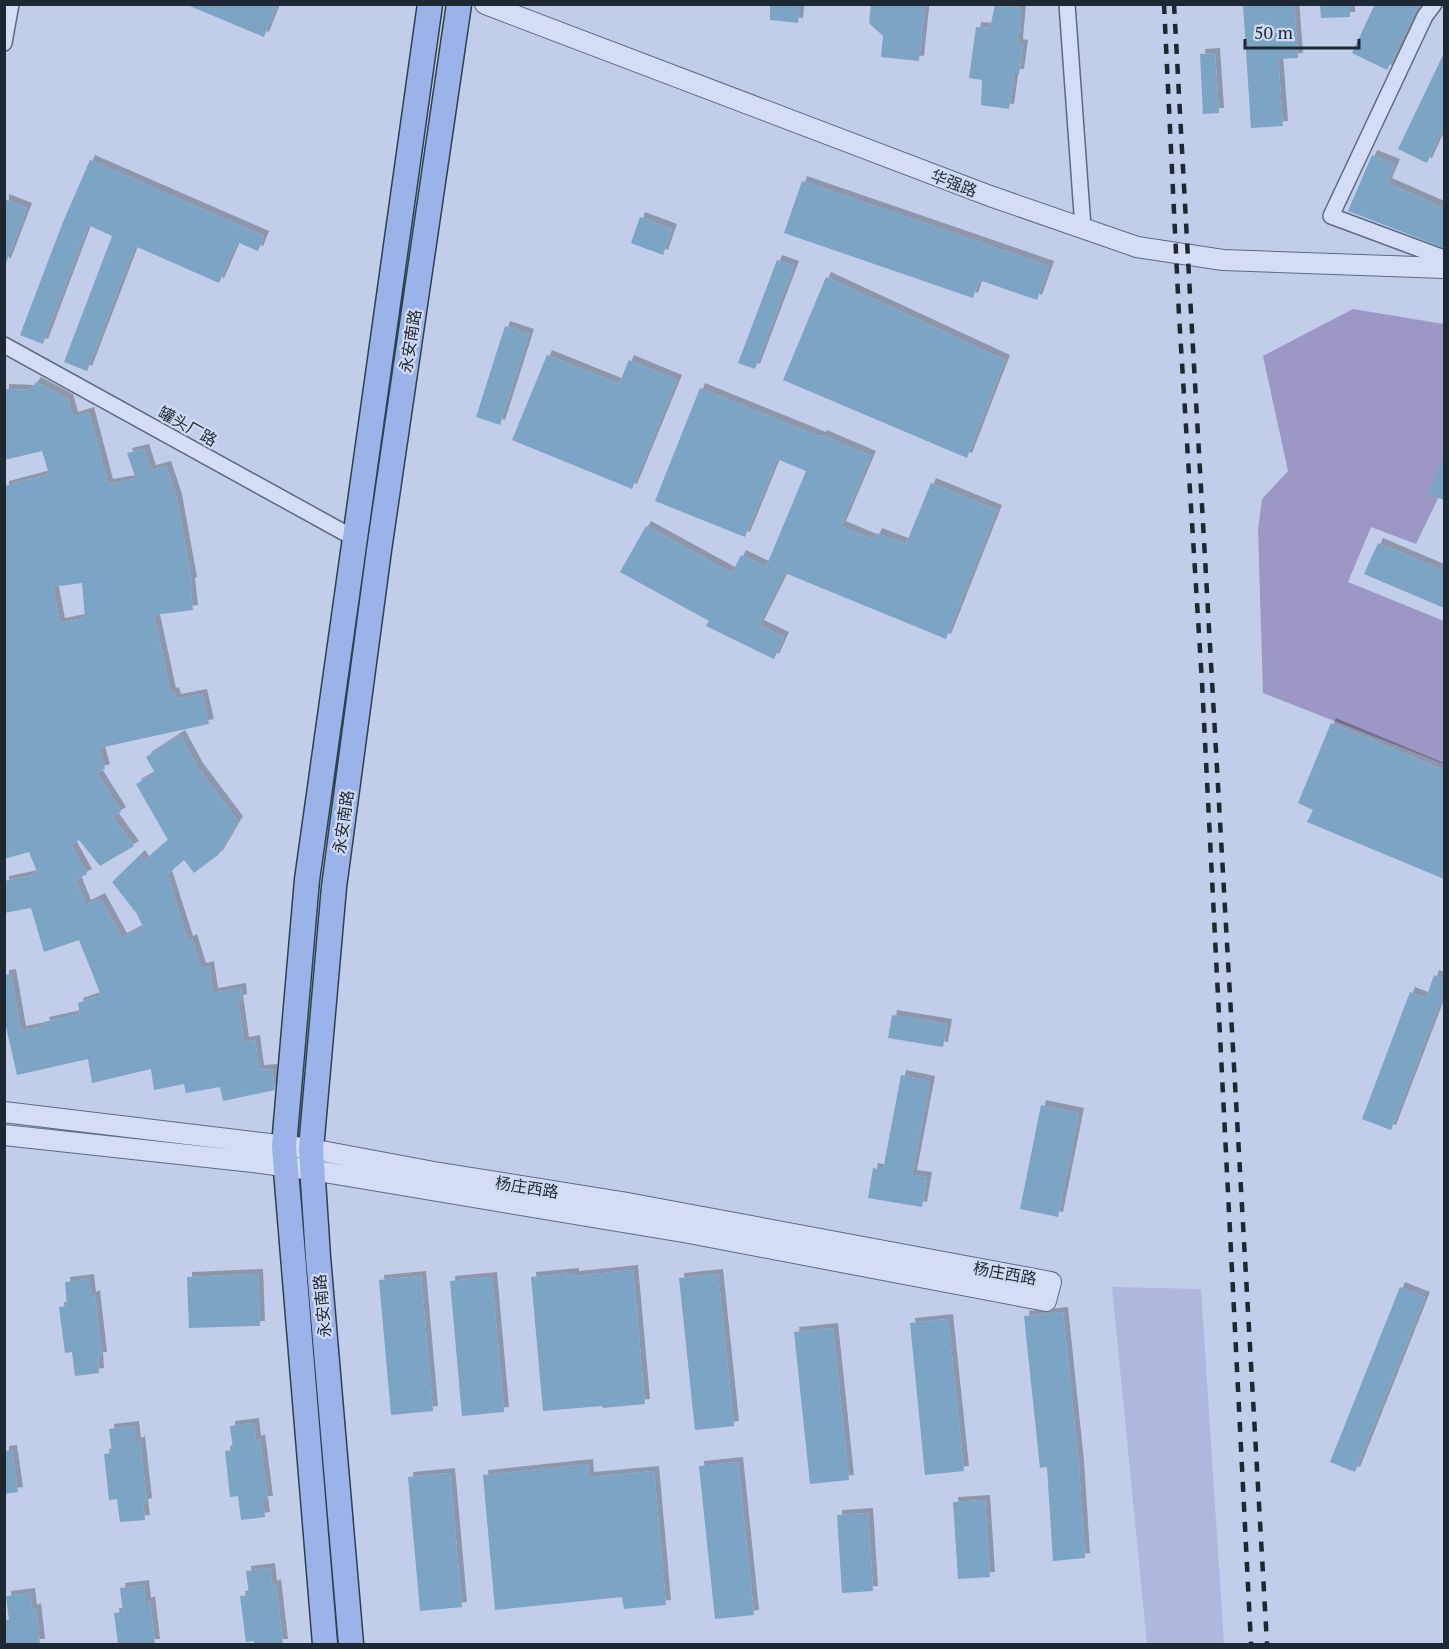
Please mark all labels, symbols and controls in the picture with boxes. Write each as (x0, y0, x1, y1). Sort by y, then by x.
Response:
scale bar (1245, 12, 1359, 50)
text: 50 m (1254, 20, 1294, 44)
street label: 华强路 (928, 164, 980, 202)
street label: 永安南路 (394, 308, 426, 374)
street label: 罐头厂路 (155, 401, 221, 451)
street label: 永安南路 (328, 789, 358, 855)
street label: 杨庄西路 (494, 1171, 560, 1203)
street label: 杨庄西路 (972, 1257, 1038, 1289)
street label: 永安南路 (308, 1273, 336, 1339)

